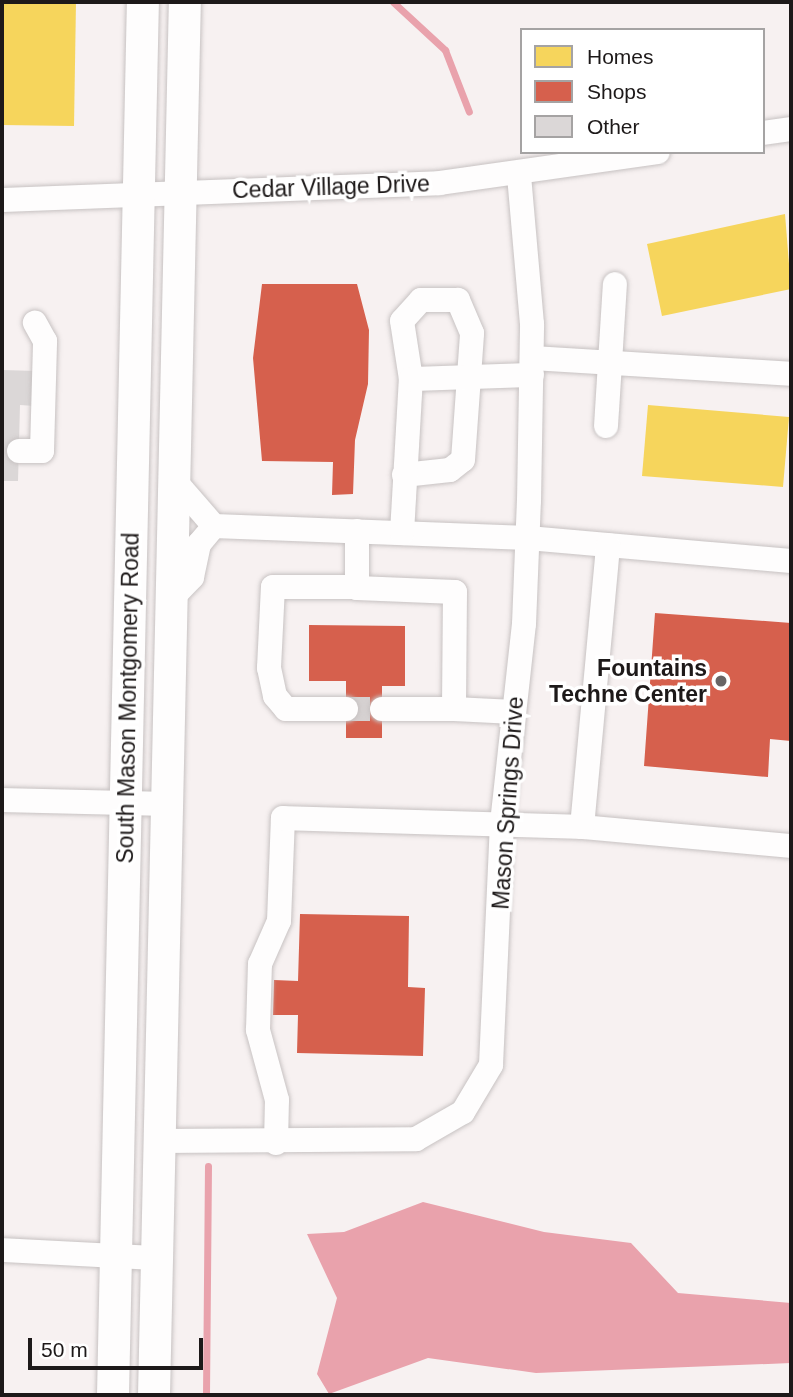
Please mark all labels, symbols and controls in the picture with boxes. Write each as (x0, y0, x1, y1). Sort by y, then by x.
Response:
legend (520, 28, 765, 154)
text: Homes (587, 45, 654, 68)
text: Shops (587, 80, 647, 103)
text: Other (587, 115, 640, 138)
street label: Cedar Village Drive (232, 170, 430, 204)
street label: South Mason Montgomery Road (111, 532, 145, 864)
place label: Fountains Techne Center (549, 654, 707, 708)
marker: Fountains Techne Center (713, 673, 729, 689)
street label: Mason Springs Drive (487, 696, 529, 910)
scale bar (32, 1324, 206, 1368)
text: 50 m (41, 1338, 88, 1361)

